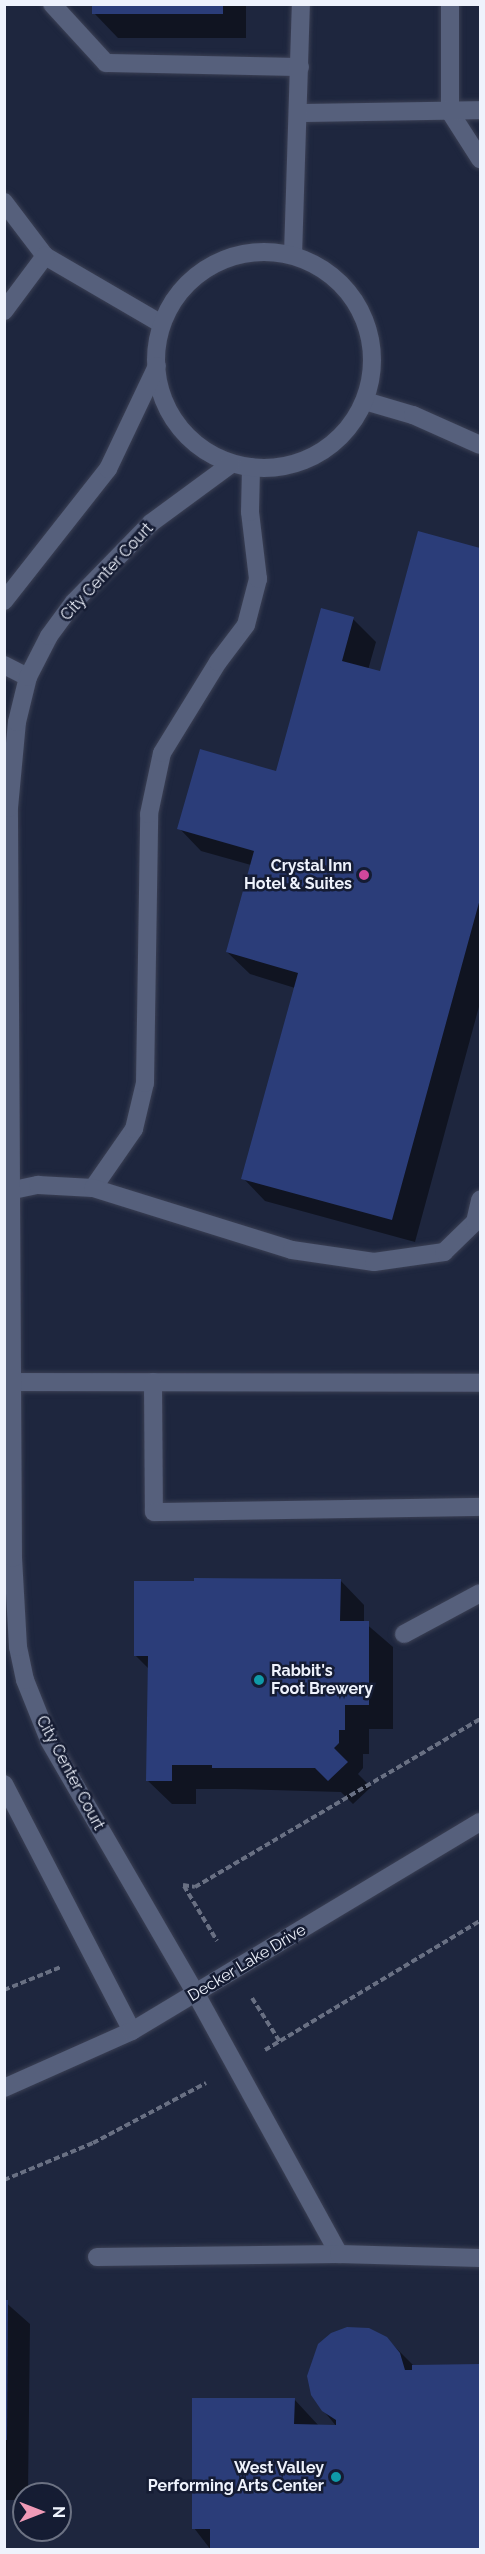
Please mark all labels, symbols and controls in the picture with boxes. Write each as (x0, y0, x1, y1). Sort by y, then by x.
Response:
street label: City Center Court (57, 519, 157, 625)
place label: Crystal Inn Hotel & Suites (244, 856, 352, 894)
marker: Crystal Inn Hotel & Suites (357, 868, 371, 882)
place label: Rabbit's Foot Brewery (271, 1661, 373, 1699)
marker: Rabbit's Foot Brewery (252, 1673, 266, 1687)
street label: City Center Court (32, 1712, 108, 1834)
street label: Decker Lake Drive (184, 1920, 310, 2006)
place label: West Valley Performing Arts Center (147, 2458, 324, 2496)
marker: West Valley Performing Arts Center (329, 2470, 343, 2484)
north arrow (12, 2482, 72, 2542)
text: N (49, 2506, 68, 2518)

